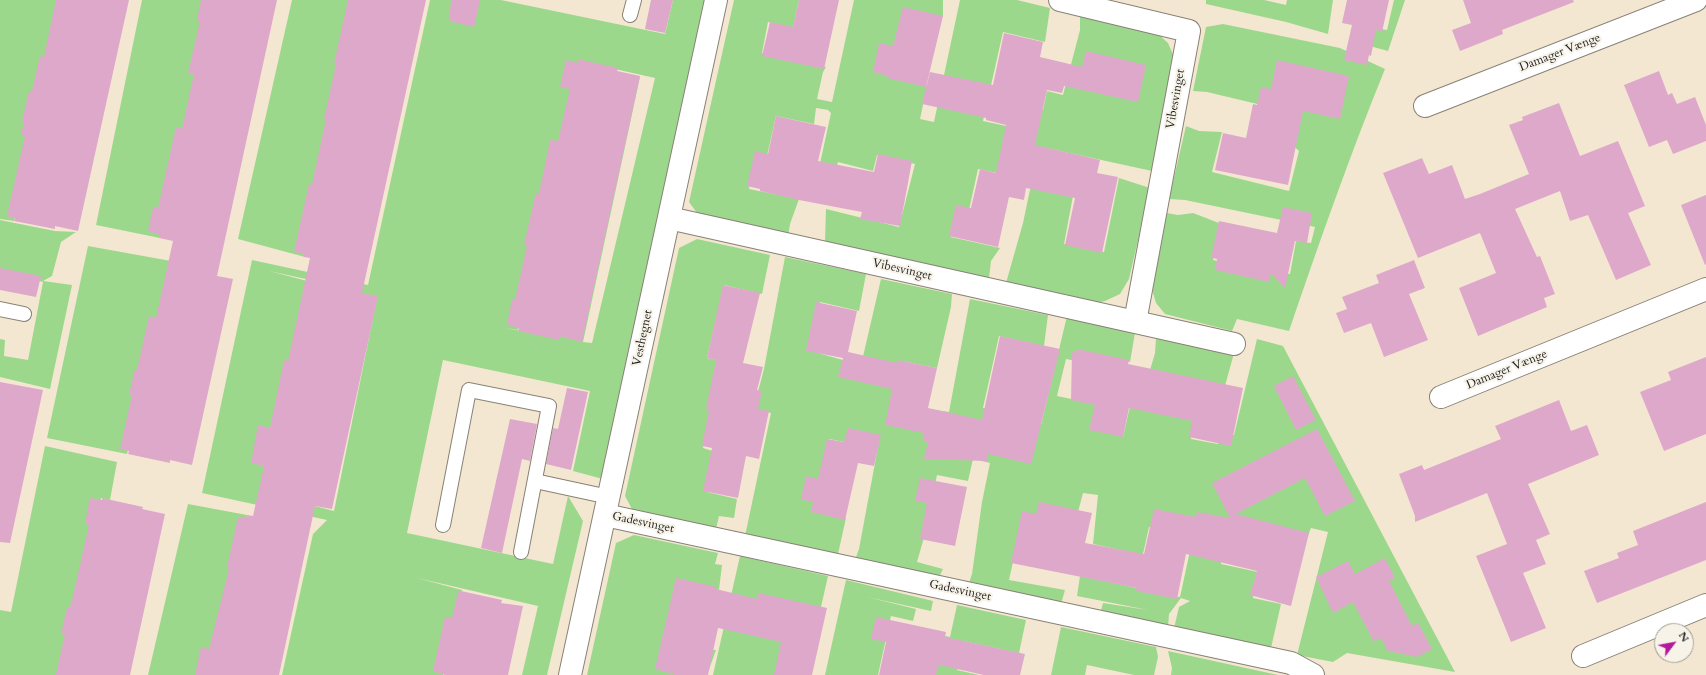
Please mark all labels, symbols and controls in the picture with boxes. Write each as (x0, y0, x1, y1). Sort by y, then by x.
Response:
street label: Damager Vænge (1517, 31, 1603, 75)
street label: Vibesvinget (1164, 68, 1188, 130)
street label: Vibesvinget (871, 256, 933, 284)
street label: Vesthegnet (630, 309, 656, 367)
street label: Damager Vænge (1464, 347, 1550, 393)
street label: Gadesvinget (611, 509, 675, 537)
street label: Gadesvinget (928, 577, 992, 605)
north arrow (1654, 623, 1694, 663)
text: N (1675, 629, 1693, 645)

